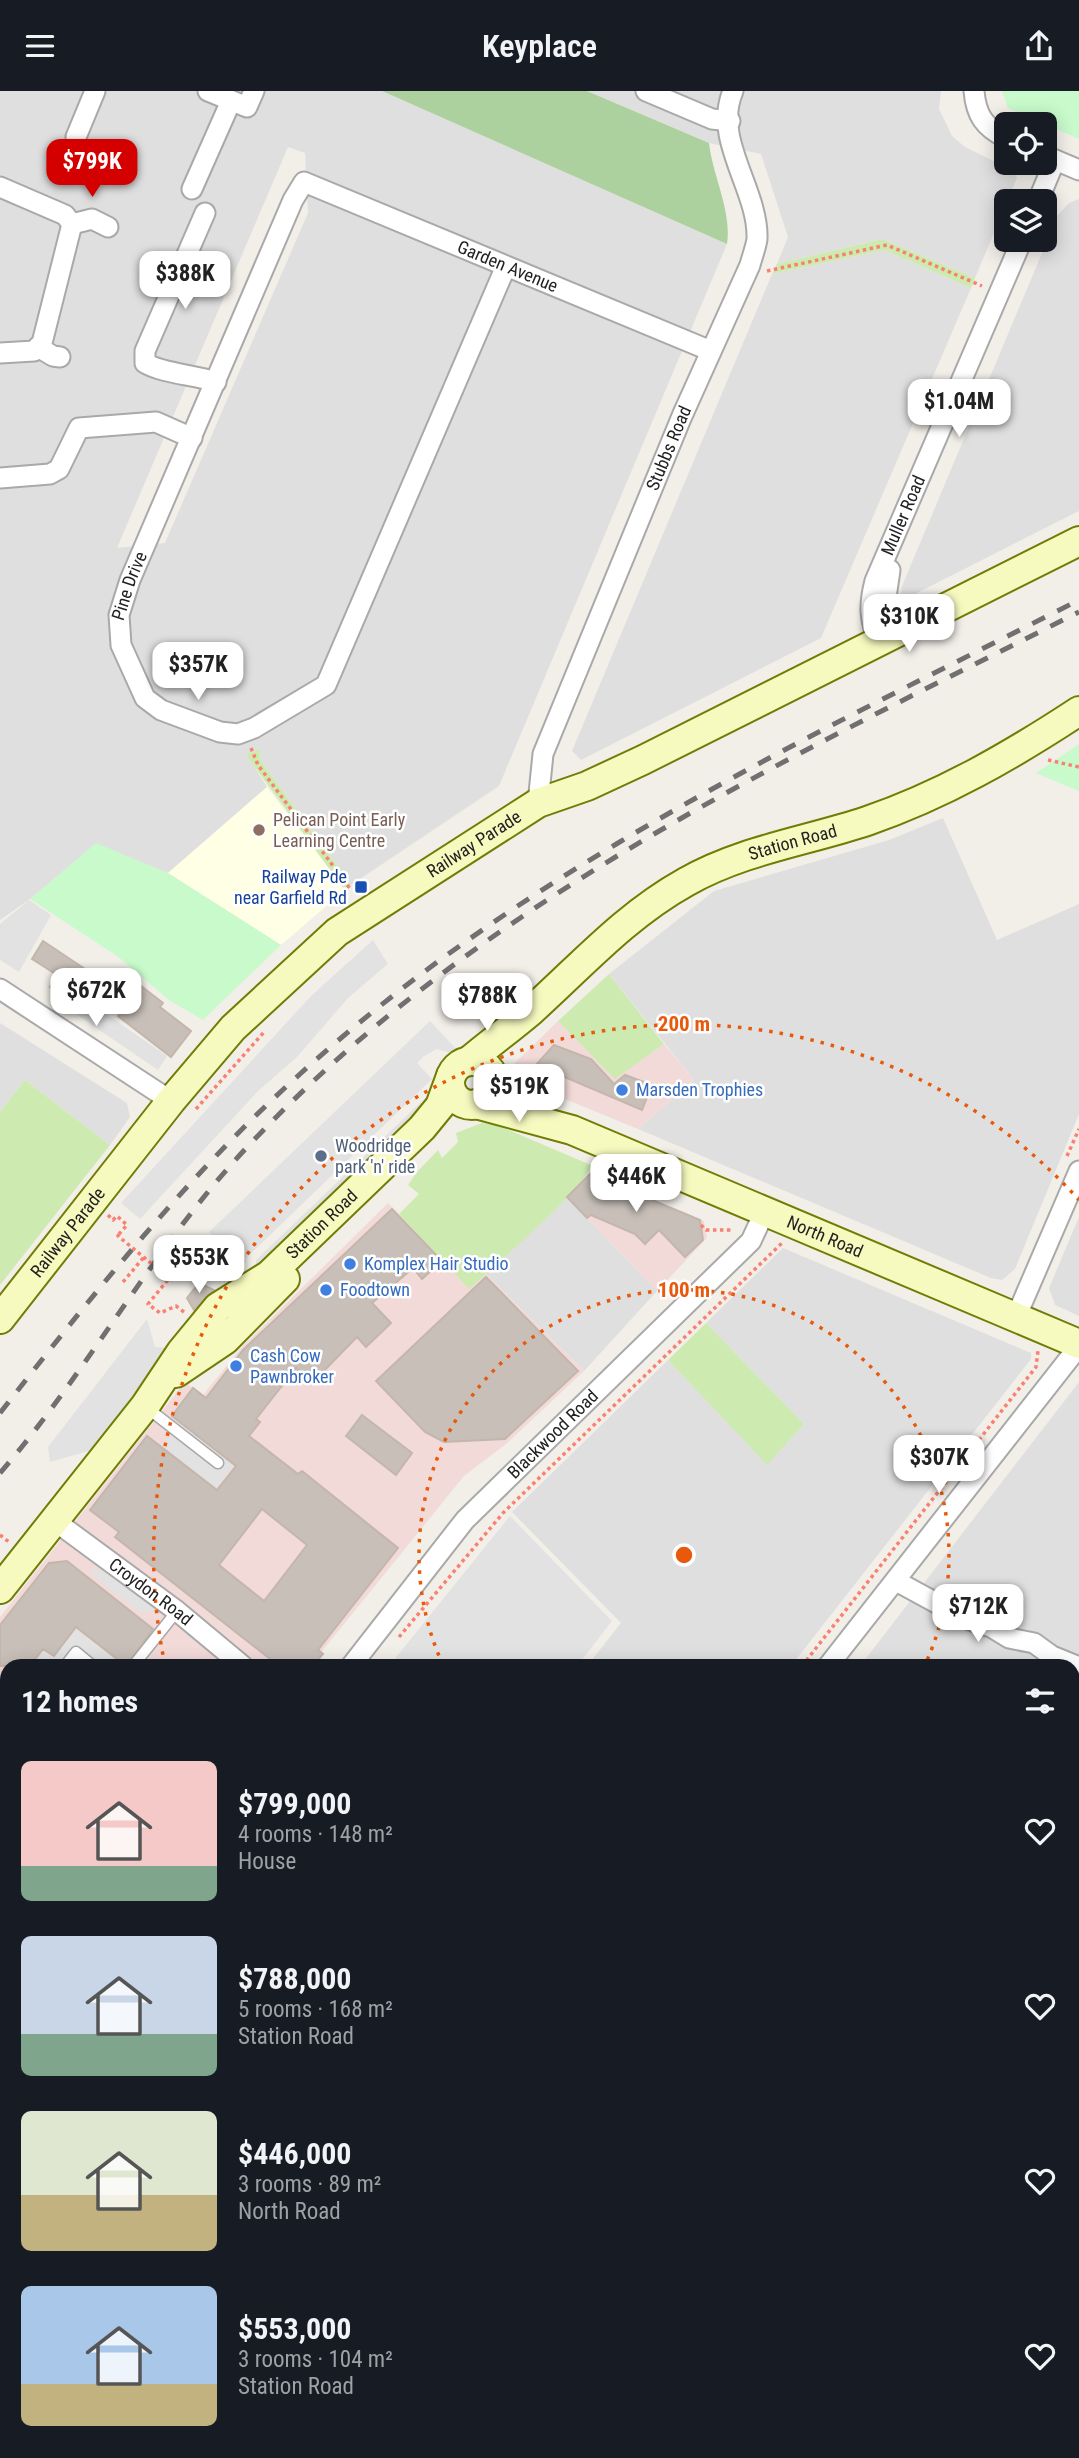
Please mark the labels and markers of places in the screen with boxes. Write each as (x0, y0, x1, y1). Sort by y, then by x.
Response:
pin: $799K (43, 139, 141, 199)
pin: $388K (136, 251, 234, 311)
pin: $1.04M (902, 379, 1016, 439)
pin: $310K (860, 595, 958, 654)
pin: $357K (149, 643, 247, 702)
place label: Pelican Point Early Learning Centre (273, 809, 406, 851)
marker: Pelican Point Early Learning Centre (251, 822, 267, 838)
place label: Railway Pde near Garfield Rd (234, 866, 347, 908)
marker: Railway Pde near Garfield Rd (353, 879, 369, 895)
pin: $672K (47, 969, 145, 1028)
pin: $788K (438, 974, 536, 1033)
pin: $519K (470, 1065, 568, 1124)
place label: Marsden Trophies (636, 1079, 763, 1100)
marker: Marsden Trophies (614, 1082, 630, 1098)
place label: Woodridge park 'n' ride (335, 1135, 415, 1177)
marker: Woodridge park 'n' ride (313, 1148, 329, 1164)
pin: $446K (587, 1155, 685, 1214)
pin: $553K (150, 1235, 248, 1295)
place label: Komplex Hair Studio (364, 1253, 509, 1274)
marker: Komplex Hair Studio (342, 1256, 358, 1272)
place label: Foodtown (340, 1279, 410, 1300)
marker: Foodtown (318, 1282, 334, 1298)
place label: Cash Cow Pawnbroker (250, 1345, 335, 1387)
marker: Cash Cow Pawnbroker (228, 1358, 244, 1374)
pin: $307K (890, 1435, 988, 1495)
centre of rings (672, 1543, 696, 1567)
pin: $712K (929, 1585, 1027, 1644)

